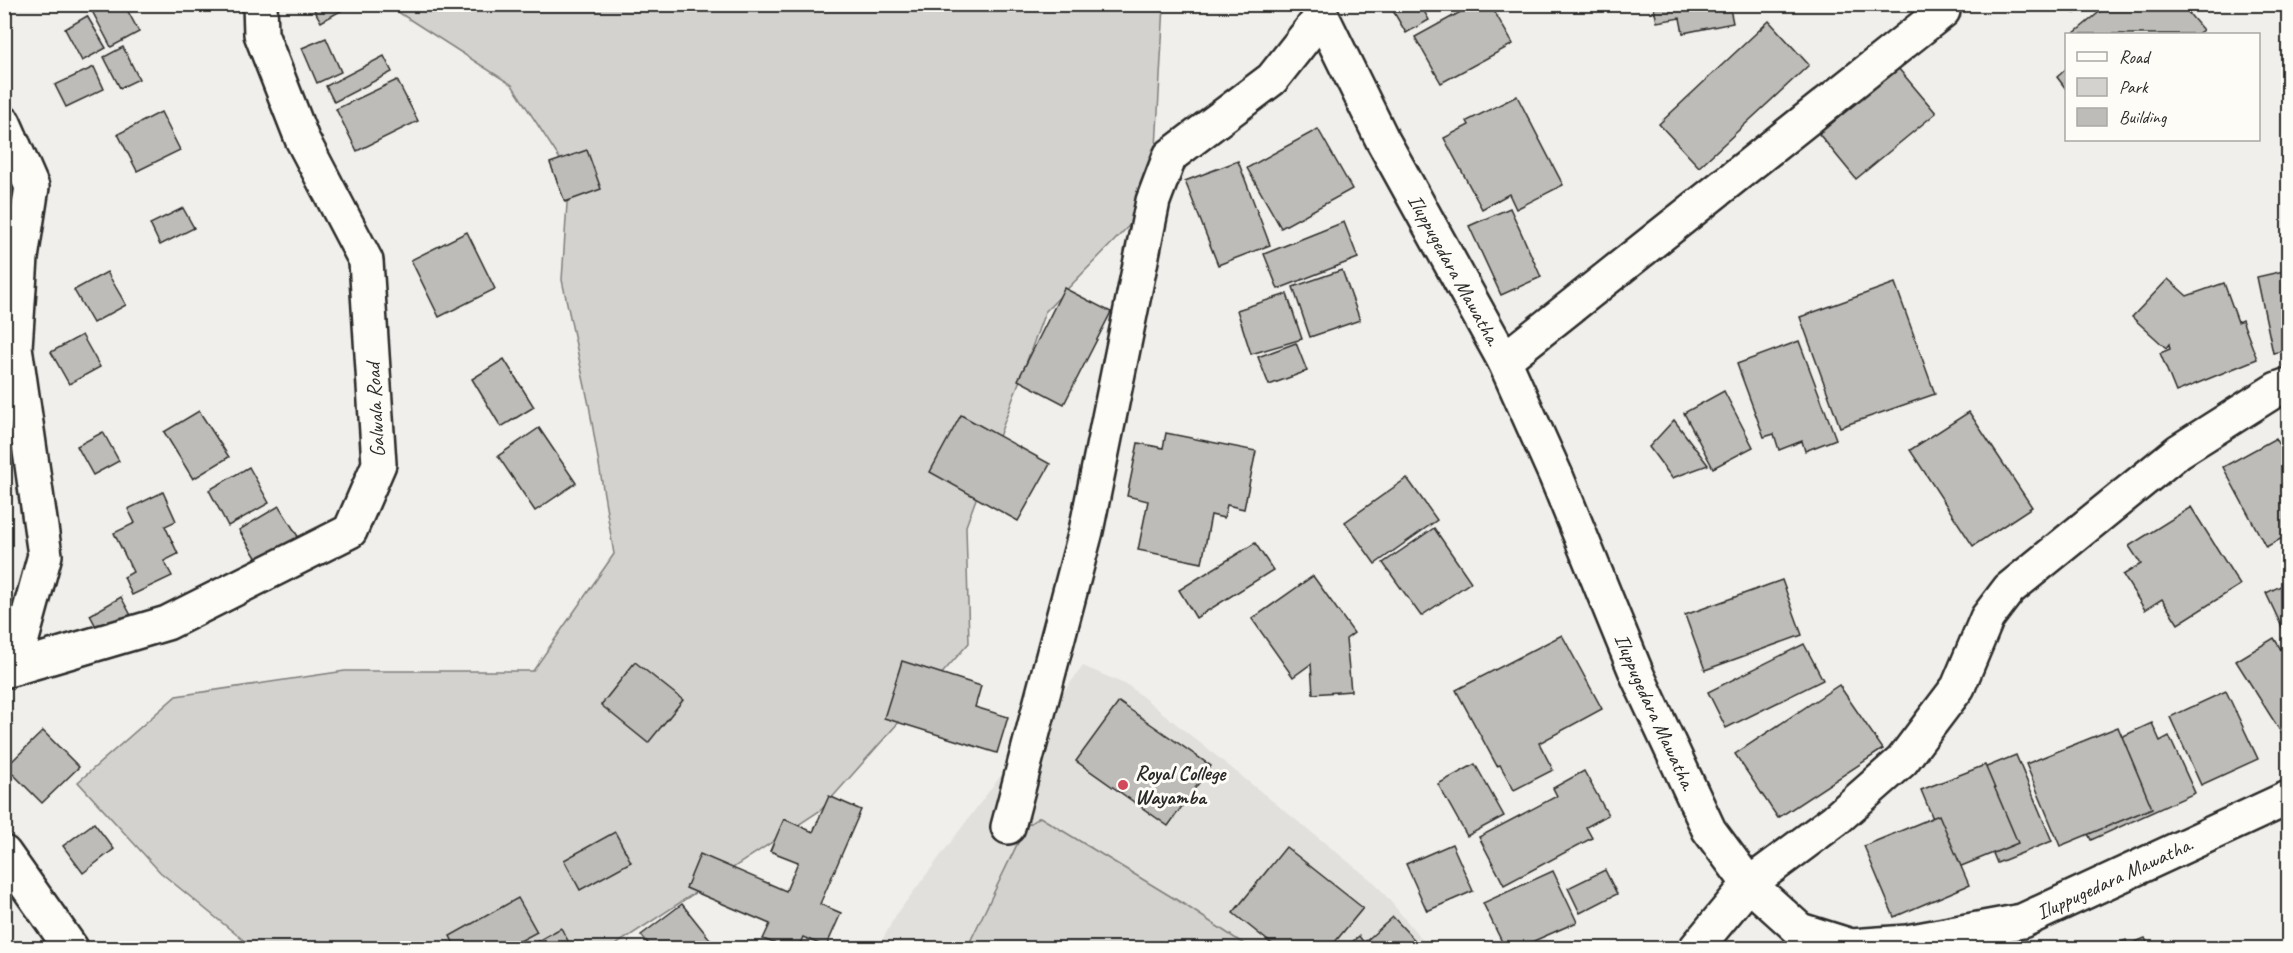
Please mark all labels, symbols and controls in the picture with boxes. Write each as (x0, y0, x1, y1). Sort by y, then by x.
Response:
legend (2065, 33, 2260, 141)
text: Road (2119, 46, 2152, 68)
text: Park (2119, 76, 2149, 98)
text: Building (2119, 106, 2168, 128)
street label: Iluppugedara Mawatha. (1402, 190, 1507, 351)
street label: Galwala Road (359, 358, 390, 458)
street label: Iluppugedara Mawatha. (1609, 630, 1702, 796)
place label: Royal College Wayamba (1135, 760, 1227, 810)
marker: Royal College Wayamba (1116, 778, 1130, 792)
street label: Iluppugedara Mawatha. (2032, 830, 2198, 926)

